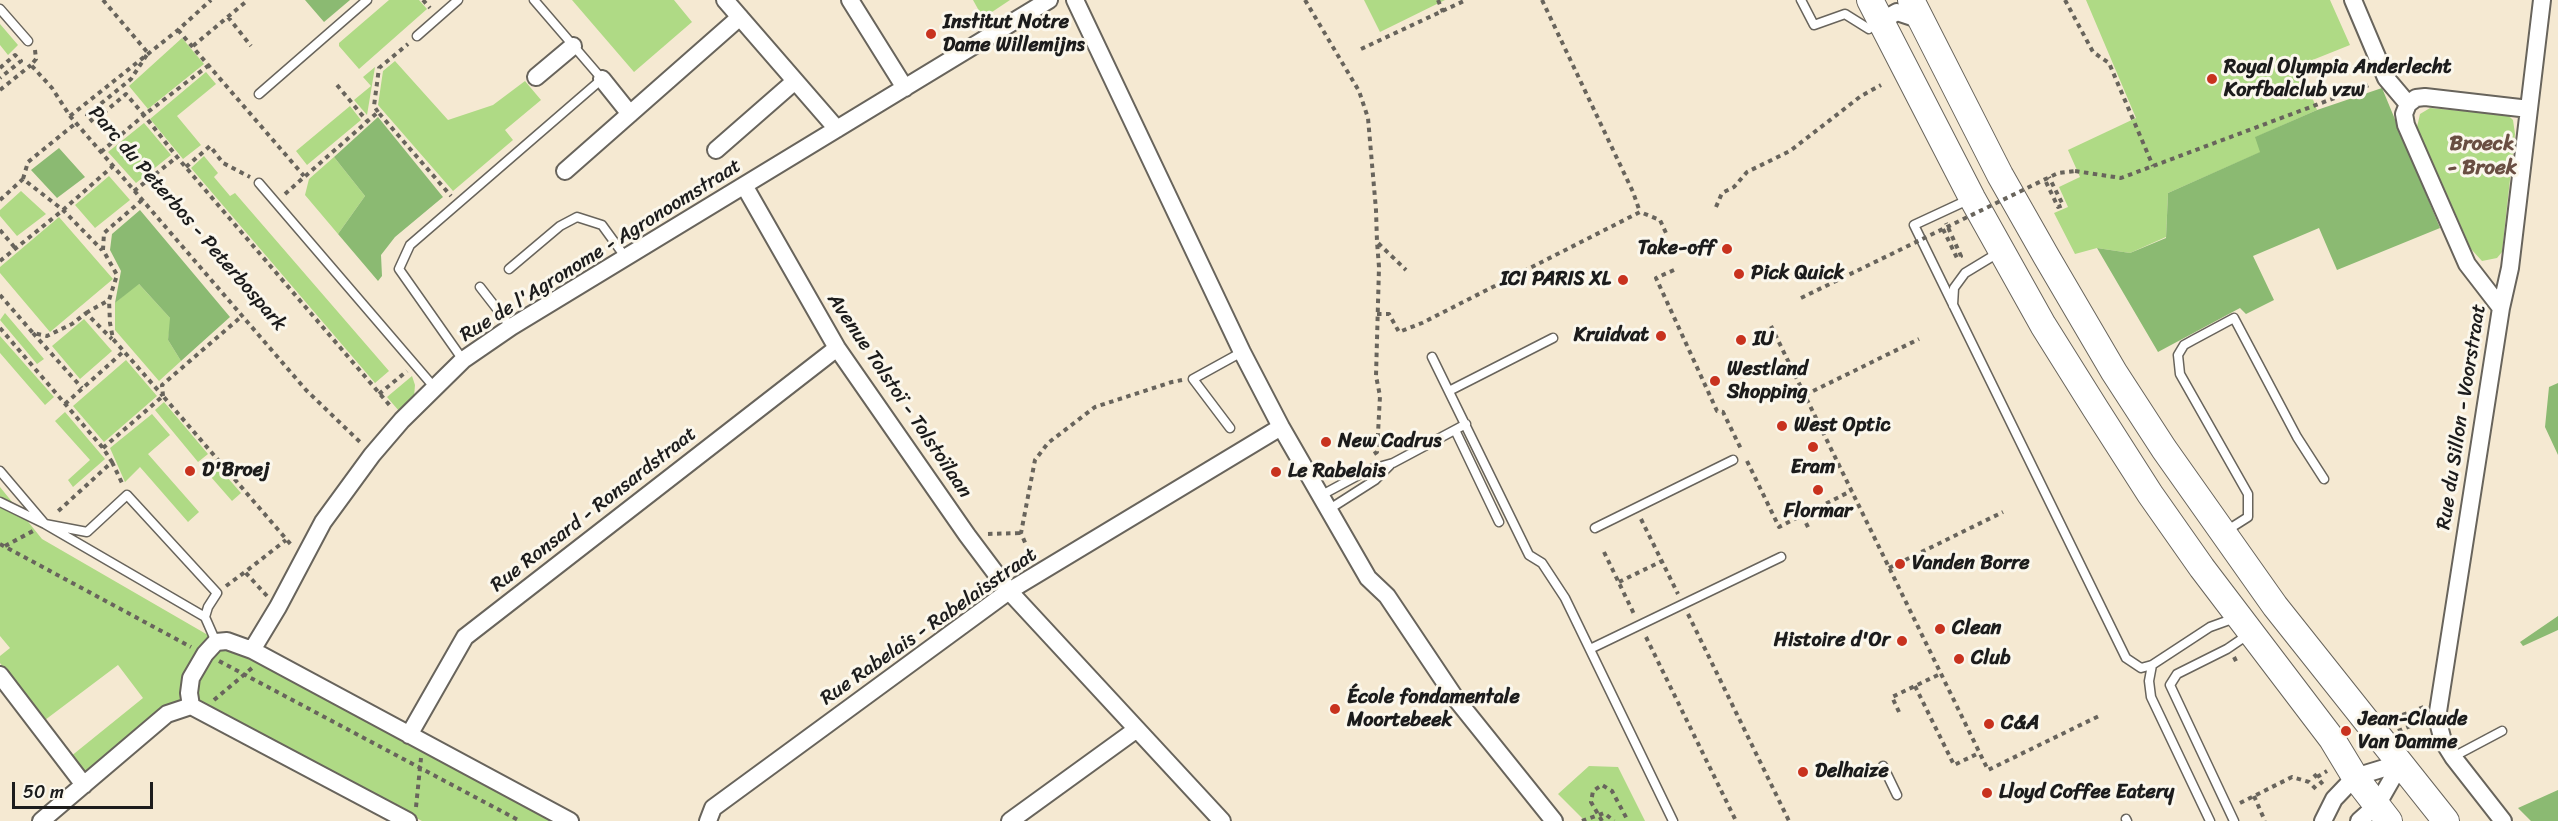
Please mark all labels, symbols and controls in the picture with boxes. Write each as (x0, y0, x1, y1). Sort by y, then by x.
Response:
place label: Institut Notre Dame Willemijns (943, 11, 1085, 58)
marker: Institut Notre Dame Willemijns (924, 27, 938, 41)
place label: Royal Olympia Anderlecht Korfbalclub vzw (2224, 56, 2451, 103)
marker: Royal Olympia Anderlecht Korfbalclub vzw (2205, 72, 2219, 86)
street label: Parc du Peterbos - Peterbospark (83, 102, 291, 336)
district label: Broeck - Broek (2447, 132, 2517, 182)
street label: Rue de l'Agronome - Agronoomstraat (456, 154, 746, 348)
place label: Take-off (1638, 237, 1715, 261)
marker: Take-off (1720, 242, 1734, 256)
place label: Pick Quick (1751, 262, 1844, 286)
marker: Pick Quick (1732, 267, 1746, 281)
place label: ICI PARIS XL (1500, 268, 1611, 292)
marker: ICI PARIS XL (1616, 273, 1630, 287)
street label: Avenue Tolstoï - Tolstoïlaan (821, 289, 977, 503)
street label: Rue du Sillon - Voorstraat (2432, 303, 2492, 531)
place label: Kruidvat (1574, 324, 1649, 348)
place label: IU (1753, 328, 1774, 352)
marker: Kruidvat (1654, 329, 1668, 343)
marker: IU (1734, 333, 1748, 347)
place label: Westland Shopping (1727, 358, 1808, 405)
marker: Westland Shopping (1708, 374, 1722, 388)
place label: West Optic (1794, 414, 1891, 438)
marker: West Optic (1775, 419, 1789, 433)
street label: Rue Ronsard - Ronsardstraat (486, 422, 702, 598)
place label: New Cadrus (1338, 430, 1441, 454)
marker: New Cadrus (1319, 435, 1333, 449)
marker: Eram (1806, 440, 1820, 454)
place label: Eram (1791, 456, 1835, 480)
place label: D'Broej (202, 459, 269, 483)
place label: Le Rabelais (1288, 460, 1386, 484)
marker: D'Broej (183, 464, 197, 478)
marker: Le Rabelais (1269, 465, 1283, 479)
marker: Flormar (1811, 483, 1825, 497)
place label: Flormar (1784, 500, 1852, 524)
street label: Rue Rabelais - Rabelaisstraat (816, 543, 1042, 711)
place label: Vanden Borre (1912, 552, 2030, 576)
marker: Vanden Borre (1893, 557, 1907, 571)
place label: Clean (1952, 617, 2001, 641)
marker: Clean (1933, 622, 1947, 636)
place label: Histoire d'Or (1774, 629, 1890, 653)
marker: Histoire d'Or (1895, 634, 1909, 648)
place label: Club (1971, 647, 2011, 671)
marker: Club (1952, 652, 1966, 666)
place label: École fondamentale Moortebeek (1347, 686, 1520, 733)
marker: École fondamentale Moortebeek (1328, 702, 1342, 716)
place label: Jean-Claude Van Damme (2358, 708, 2468, 755)
place label: C&A (2001, 712, 2039, 736)
marker: C&A (1982, 717, 1996, 731)
marker: Jean-Claude Van Damme (2339, 724, 2353, 738)
place label: Delhaize (1815, 760, 1889, 784)
marker: Delhaize (1796, 765, 1810, 779)
scale bar (15, 770, 156, 808)
text: 50 m (23, 776, 64, 808)
place label: Lloyd Coffee Eatery (1999, 781, 2174, 805)
marker: Lloyd Coffee Eatery (1980, 786, 1994, 800)

